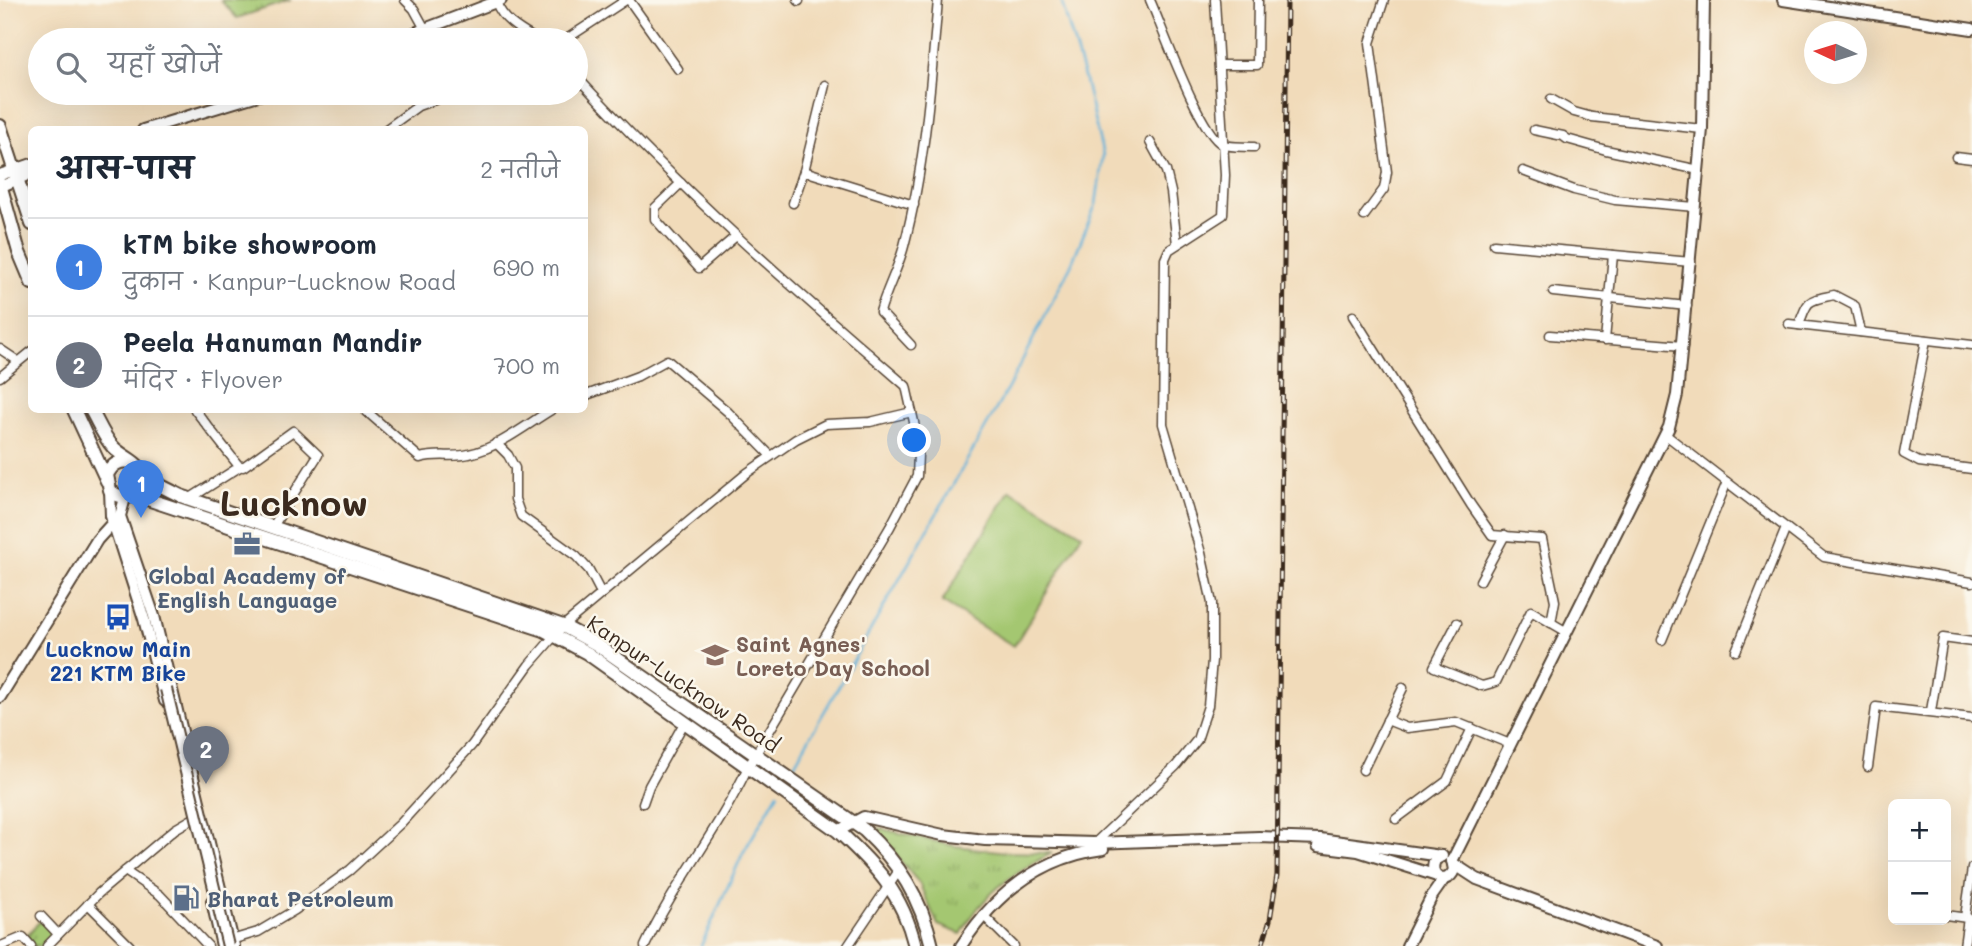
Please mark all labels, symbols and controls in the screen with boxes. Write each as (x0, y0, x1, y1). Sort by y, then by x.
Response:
north arrow (1804, 21, 1867, 84)
search box (28, 28, 588, 105)
text: यहाँ खोजें (108, 46, 221, 80)
icon: search (52, 48, 90, 86)
text: आस-पास (56, 147, 194, 187)
text: 2 नतीजे (480, 154, 560, 184)
text: kTM bike showroom (123, 227, 377, 261)
text: 1 (74, 252, 84, 282)
text: 690 m (493, 252, 560, 282)
text: दुकान · Kanpur-Lucknow Road (123, 266, 456, 296)
text: Peela Hanuman Mandir (123, 325, 422, 359)
text: 2 (73, 350, 85, 380)
text: 700 m (493, 350, 560, 380)
text: मंदिर · Flyover (123, 364, 283, 394)
your location (897, 423, 931, 457)
pin: 1 (118, 460, 164, 518)
district label: Lucknow (220, 479, 368, 525)
office icon: Global Academy of English Language (232, 529, 262, 559)
place label: Global Academy of English Language (148, 562, 347, 613)
bus stop icon: Lucknow Main 221 KTM Bike (103, 602, 133, 632)
street label: Kanpur-Lucknow Road (582, 608, 786, 758)
place label: Saint Agnes' Loreto Day School (736, 630, 930, 682)
place label: Lucknow Main 221 KTM Bike (45, 635, 191, 686)
school or university icon: Saint Agnes' Loreto Day School (700, 640, 730, 670)
pin: 2 (183, 726, 229, 784)
map controls (1888, 799, 1951, 925)
button: + (1888, 799, 1951, 862)
button: − (1888, 862, 1951, 925)
fuel station icon: Bharat Petroleum (171, 883, 201, 913)
place label: Bharat Petroleum (207, 885, 394, 912)

